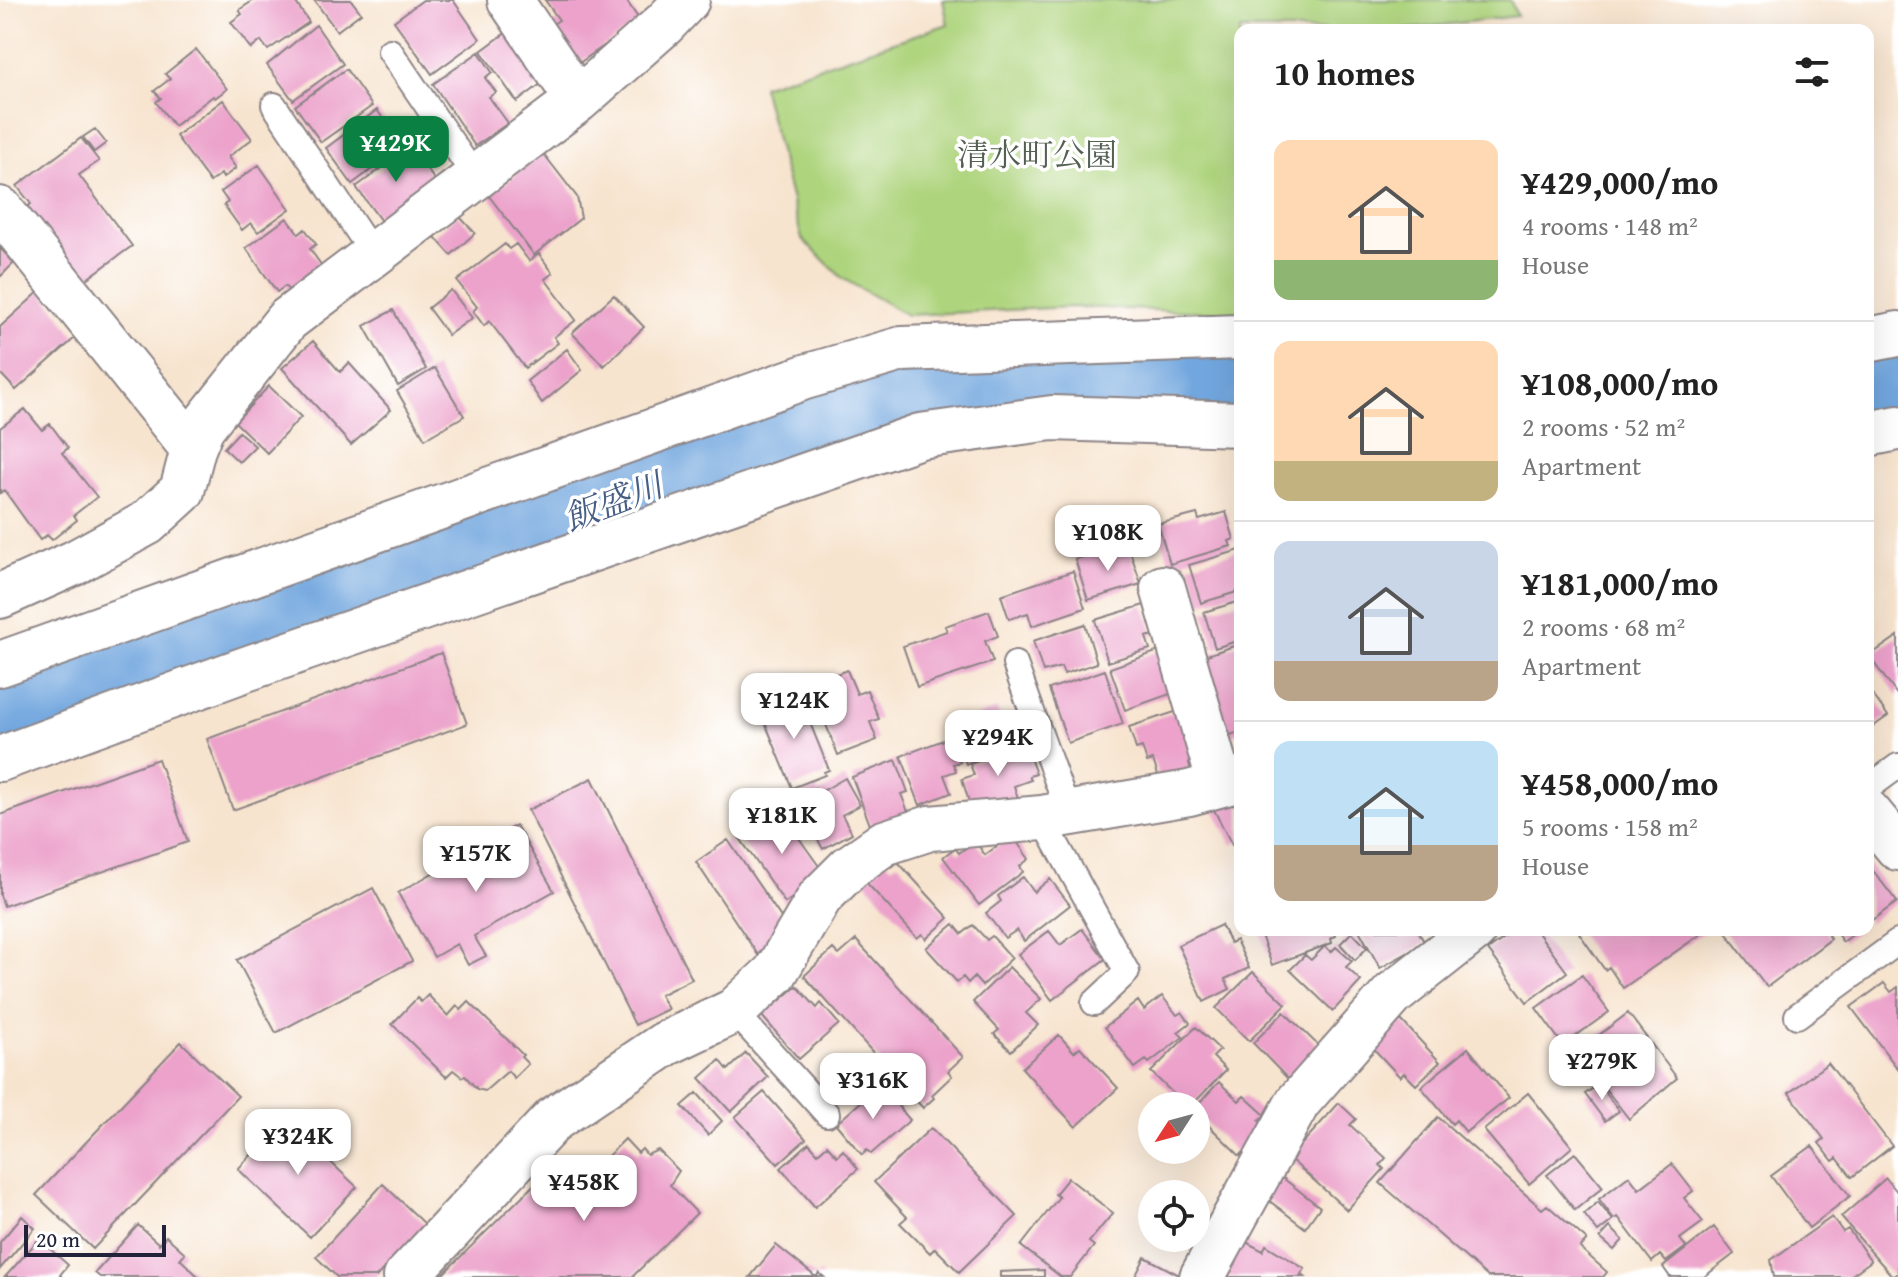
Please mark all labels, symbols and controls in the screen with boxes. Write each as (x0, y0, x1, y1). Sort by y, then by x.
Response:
text: 10 homes (1274, 48, 1415, 97)
icon: filters (1790, 50, 1834, 94)
pin: ¥429K (340, 116, 452, 184)
text: ¥429K (361, 122, 431, 161)
park label: 清水町公園 (957, 131, 1117, 178)
text: ¥429,000/mo (1522, 157, 1718, 206)
icon: home (1338, 172, 1434, 268)
text: 4 rooms · 148 m² (1522, 206, 1698, 245)
text: House (1522, 245, 1589, 284)
text: ¥108,000/mo (1522, 358, 1718, 407)
icon: home (1338, 373, 1434, 469)
text: 2 rooms · 52 m² (1522, 407, 1685, 446)
text: Apartment (1522, 446, 1641, 485)
water label: 飯盛川 (557, 458, 673, 542)
pin: ¥108K (1052, 505, 1164, 573)
text: ¥108K (1073, 511, 1143, 550)
text: ¥181,000/mo (1522, 558, 1718, 607)
icon: home (1338, 573, 1434, 669)
text: 2 rooms · 68 m² (1522, 607, 1685, 646)
text: Apartment (1522, 646, 1641, 685)
pin: ¥124K (738, 673, 850, 741)
text: ¥124K (759, 679, 829, 718)
pin: ¥294K (942, 710, 1054, 778)
text: ¥294K (963, 716, 1033, 755)
text: ¥458,000/mo (1522, 758, 1718, 807)
icon: home (1338, 773, 1434, 869)
pin: ¥181K (726, 788, 838, 856)
text: ¥181K (747, 794, 817, 833)
text: 5 rooms · 158 m² (1522, 807, 1698, 846)
pin: ¥157K (420, 826, 532, 894)
text: ¥157K (441, 832, 511, 871)
text: House (1522, 846, 1589, 885)
pin: ¥279K (1546, 1034, 1658, 1102)
text: ¥279K (1567, 1040, 1637, 1079)
pin: ¥316K (817, 1053, 929, 1121)
text: ¥316K (838, 1059, 908, 1098)
north arrow (1138, 1092, 1210, 1164)
map controls (1138, 1092, 1210, 1252)
pin: ¥324K (242, 1109, 354, 1177)
text: ¥324K (263, 1115, 333, 1154)
pin: ¥458K (528, 1155, 640, 1223)
text: ¥458K (549, 1161, 619, 1200)
button: locate (1138, 1180, 1210, 1252)
scale bar (24, 1221, 166, 1257)
text: 20 m (36, 1223, 80, 1255)

